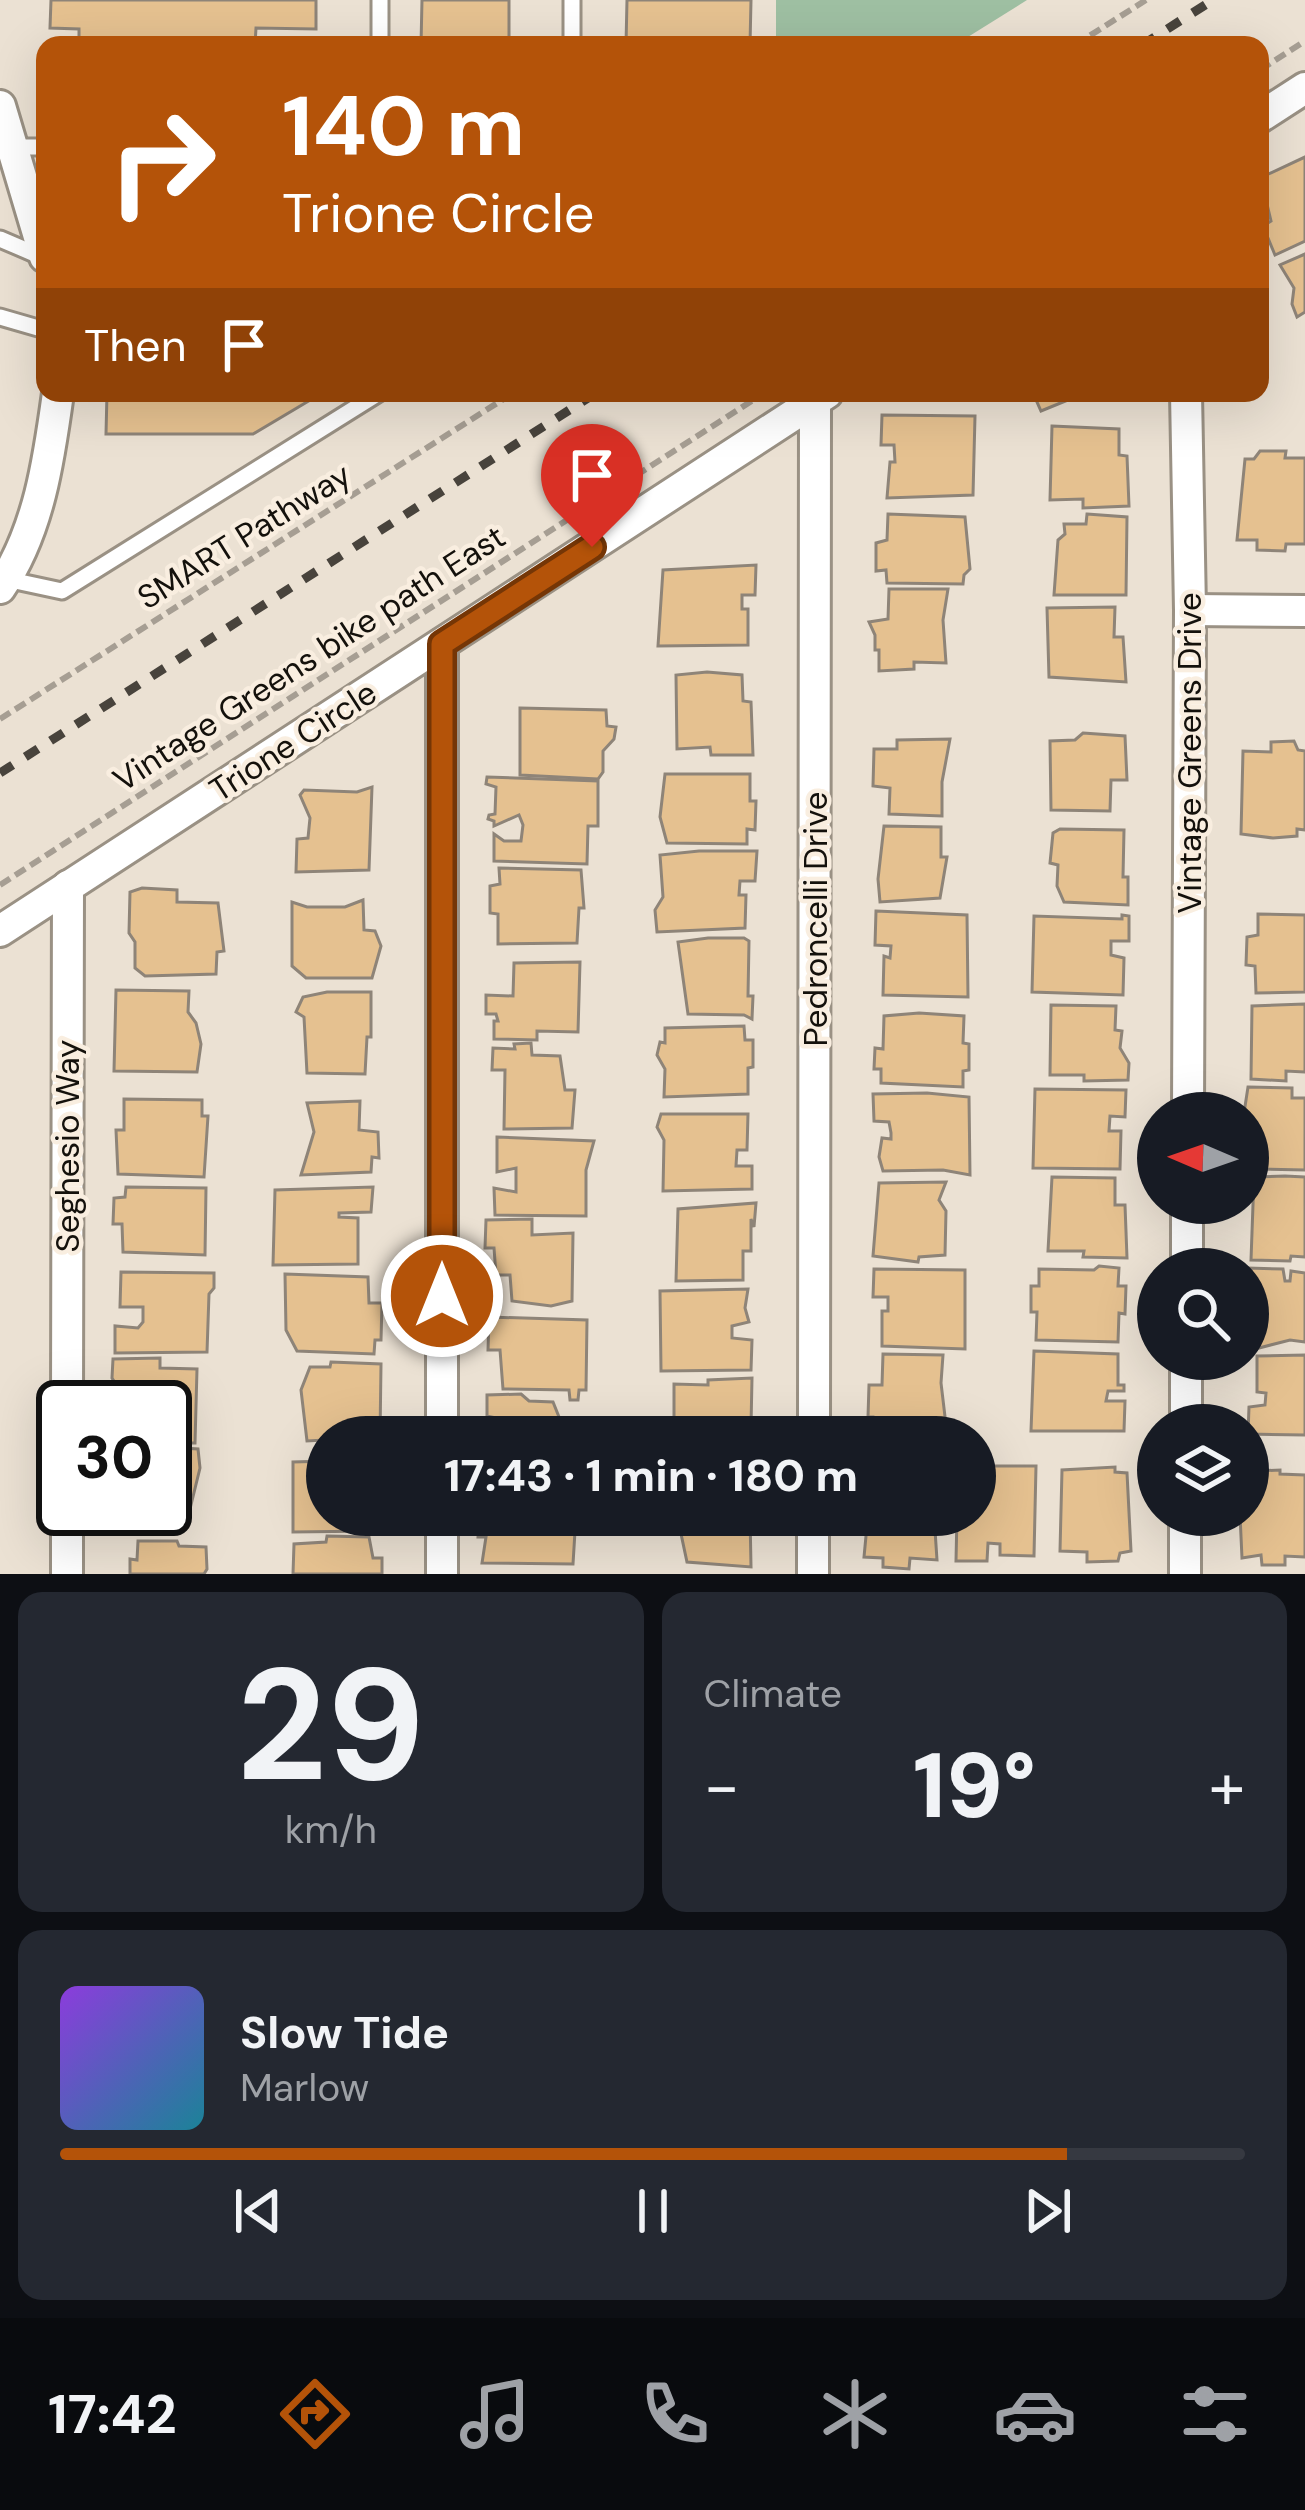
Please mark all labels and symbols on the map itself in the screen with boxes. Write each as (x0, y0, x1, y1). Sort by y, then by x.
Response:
pin (541, 424, 643, 547)
street label: SMART Pathway (129, 453, 359, 619)
street label: Vintage Greens bike path East (105, 515, 513, 801)
street label: Vintage Greens Drive (1168, 592, 1211, 914)
street label: Trione Circle (201, 671, 385, 811)
street label: Pedroncelli Drive (794, 792, 837, 1046)
street label: Seghesio Way (46, 1040, 89, 1252)
north arrow (1137, 1092, 1269, 1224)
position arrow (379, 1233, 505, 1359)
speed limit sign: 30 (36, 1380, 192, 1536)

